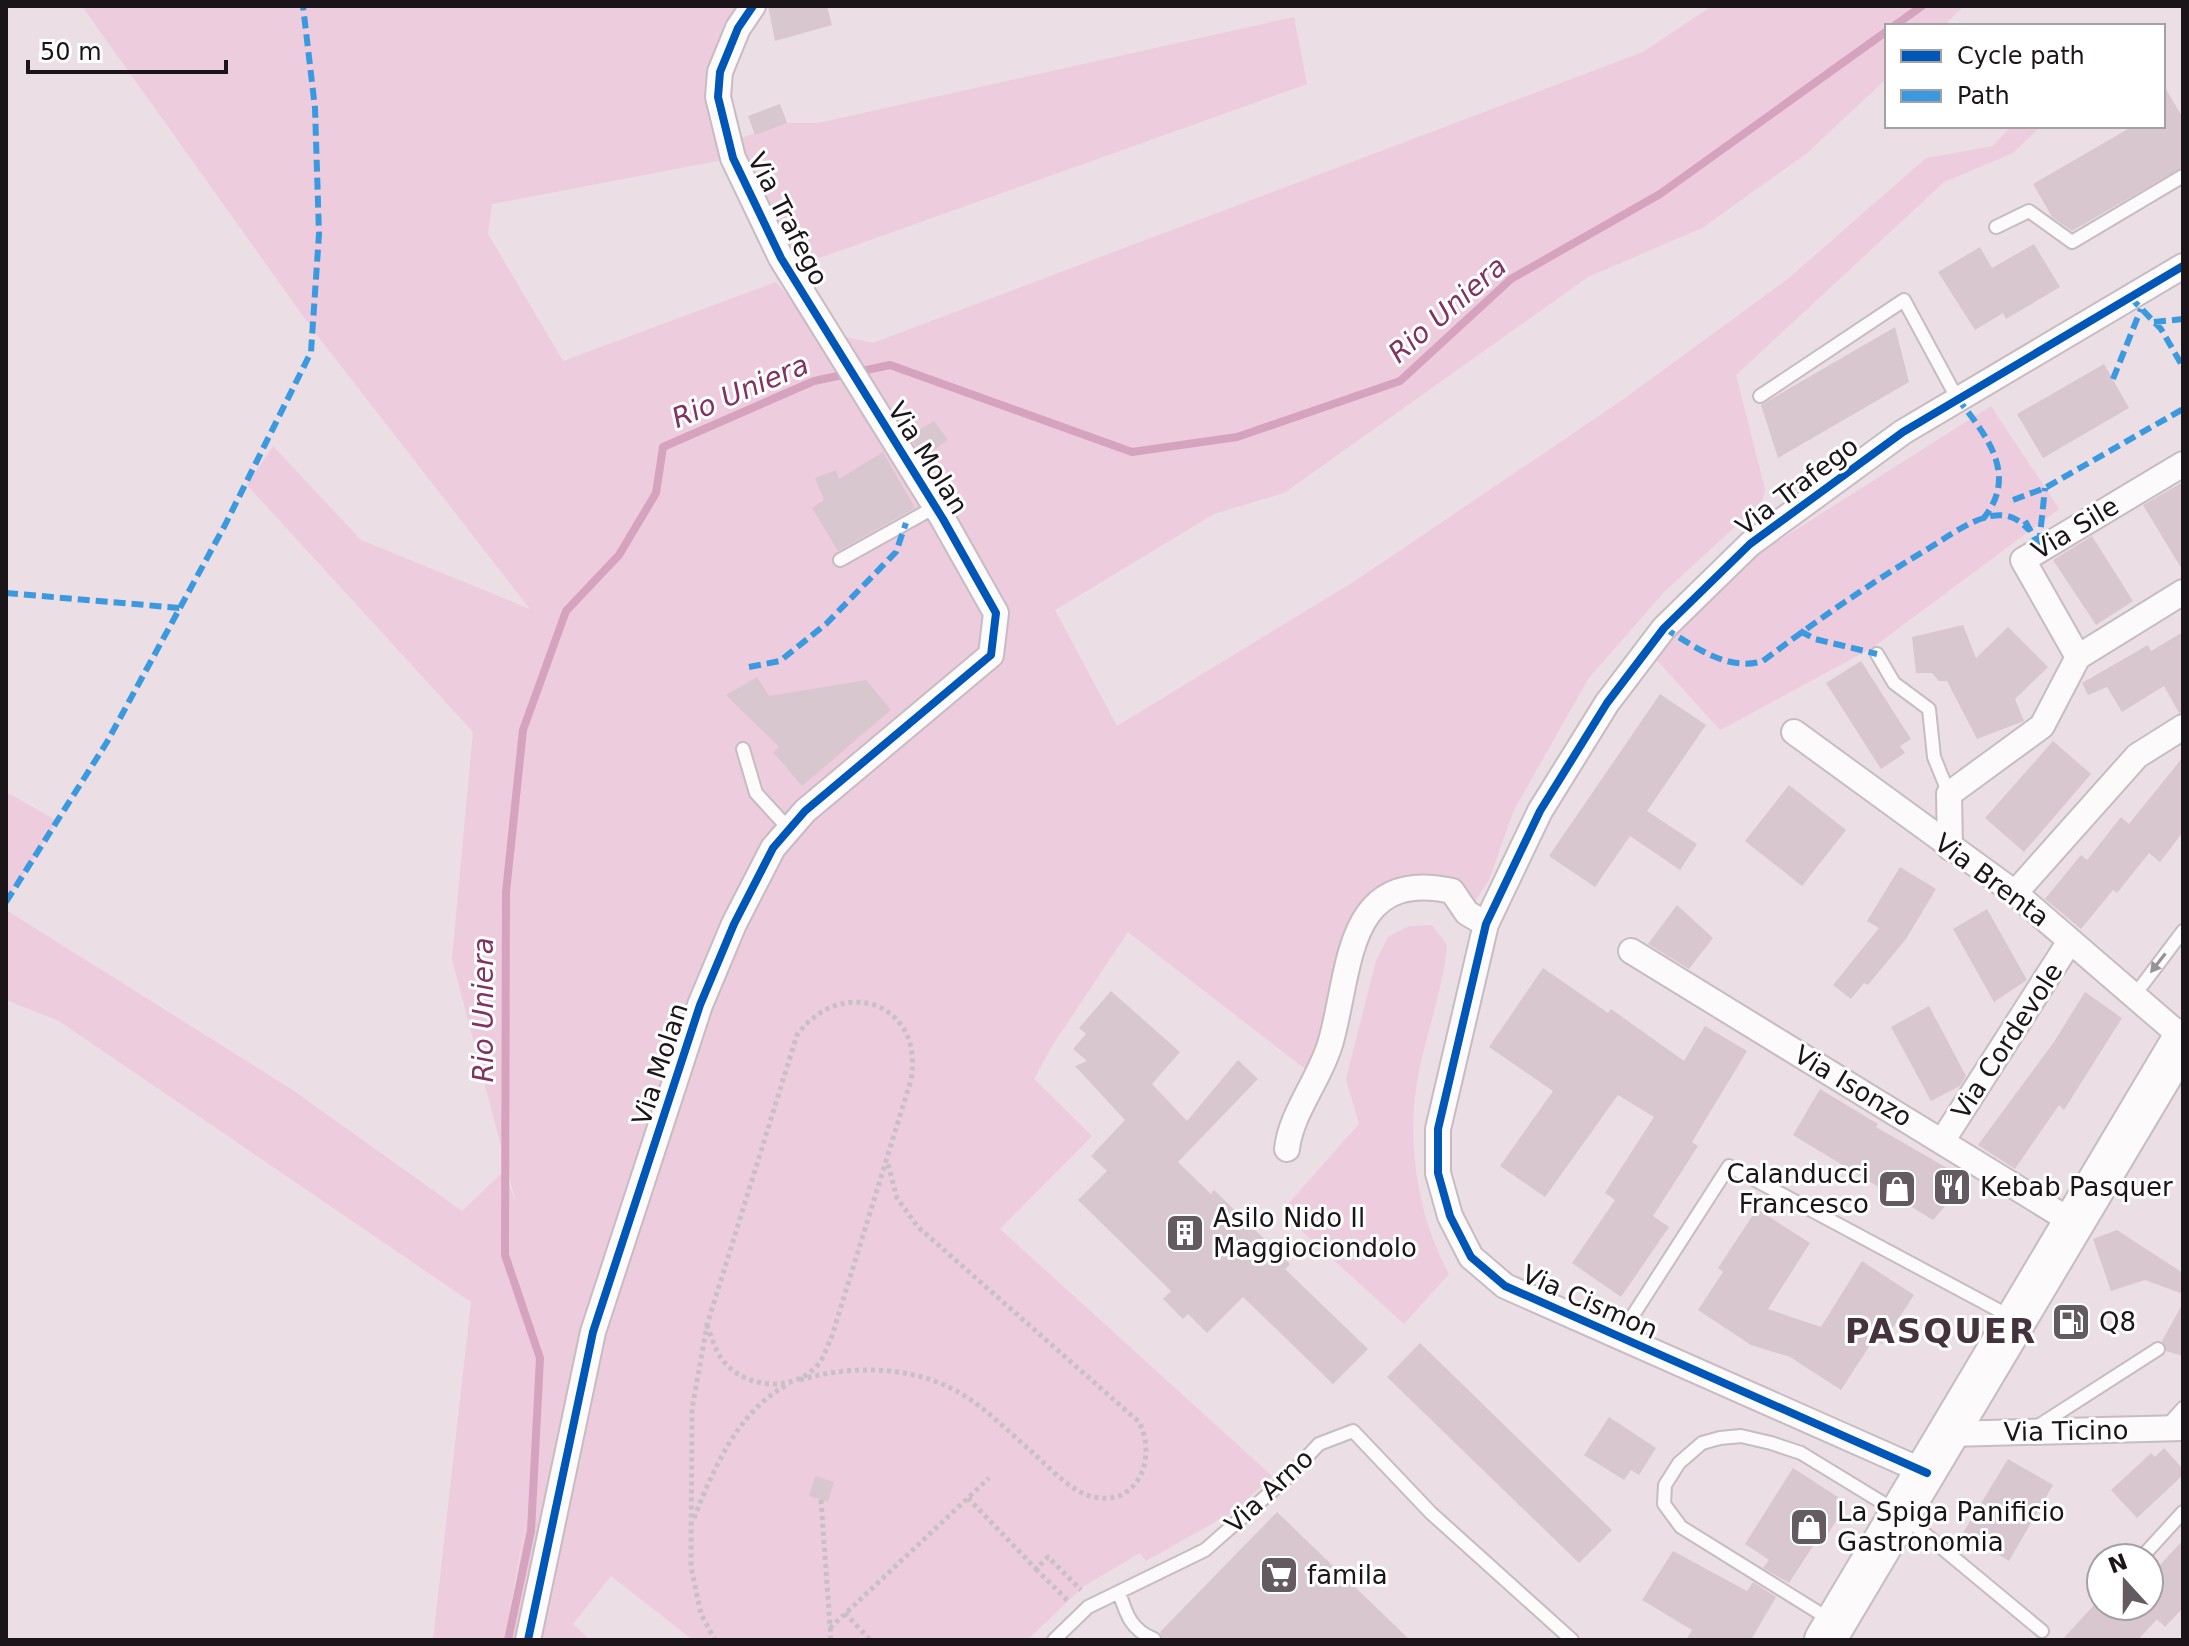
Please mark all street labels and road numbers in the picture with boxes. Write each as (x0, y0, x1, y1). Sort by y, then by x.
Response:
street label: Via Trafego (742, 148, 834, 290)
street label: Via Molan (882, 396, 974, 520)
street label: Via Trafego (1730, 430, 1864, 542)
street label: Via Sile (2026, 491, 2124, 565)
street label: Via Brenta (1929, 827, 2055, 933)
street label: Via Cordevole (1945, 957, 2069, 1125)
street label: Via Molan (626, 999, 694, 1129)
street label: Via Isonzo (1789, 1039, 1917, 1133)
street label: Via Cismon (1518, 1259, 1662, 1345)
street label: Via Ticino (2003, 1415, 2129, 1447)
street label: Via Arno (1219, 1443, 1319, 1539)

